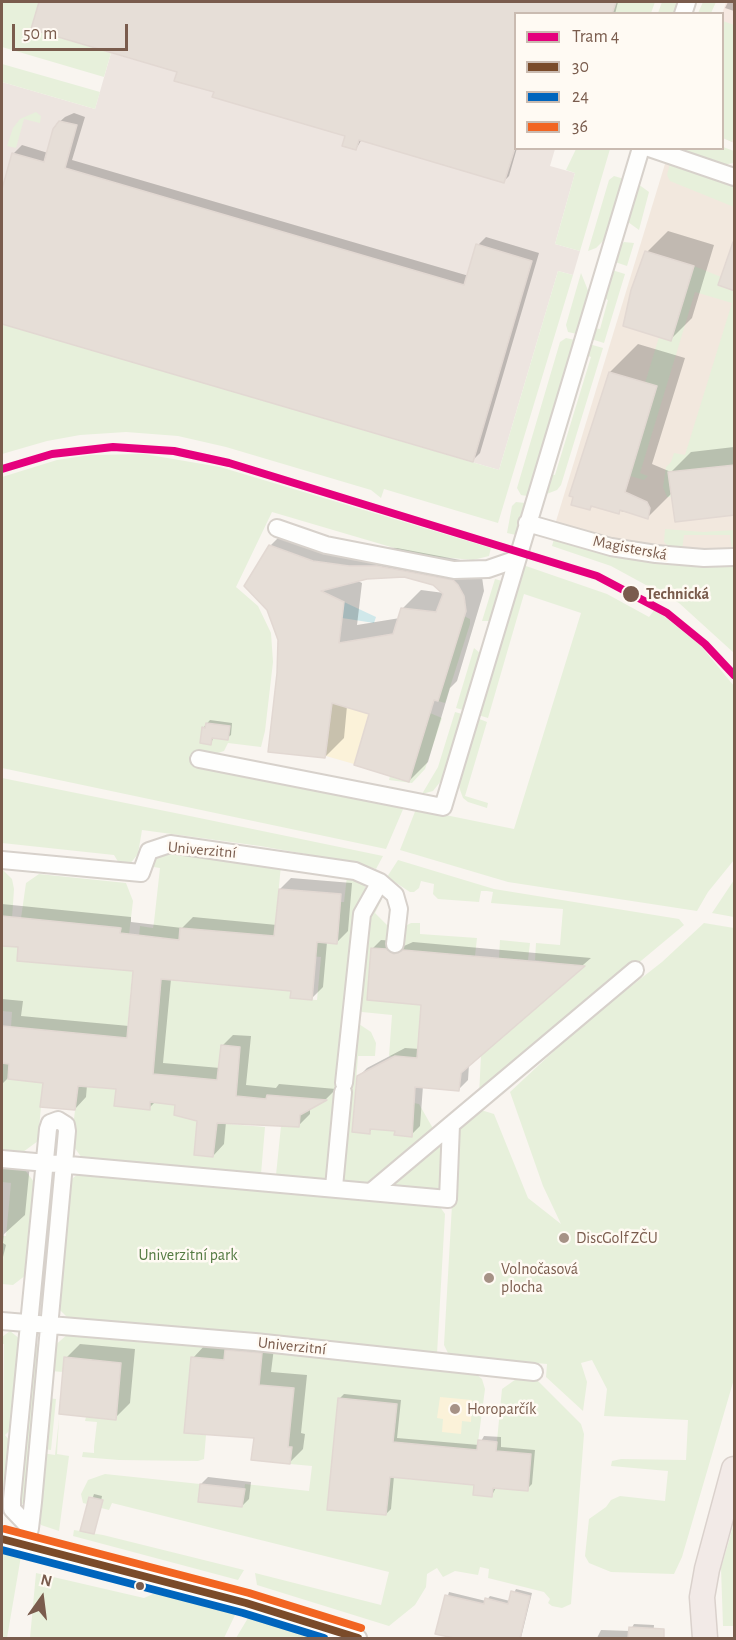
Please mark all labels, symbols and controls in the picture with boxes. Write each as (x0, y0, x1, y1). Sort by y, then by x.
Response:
scale bar (15, 12, 130, 50)
legend (514, 12, 724, 150)
text: 50 m (23, 25, 57, 43)
text: Tram 4 (572, 28, 619, 46)
text: 30 (572, 58, 589, 76)
text: 24 (572, 88, 589, 106)
text: 36 (572, 118, 588, 136)
street label: Magisterská (591, 531, 669, 565)
marker: Technická (621, 584, 641, 604)
place label: Technická (646, 584, 709, 604)
street label: Univerzitní (167, 837, 237, 863)
place label: DiscGolf ZČU (576, 1228, 658, 1248)
marker: DiscGolf ZČU (557, 1231, 571, 1245)
park label: Univerzitní park (138, 1245, 238, 1265)
place label: Volnočasová plocha (501, 1259, 578, 1297)
marker: Volnočasová plocha (482, 1271, 496, 1285)
street label: Univerzitní (257, 1333, 327, 1359)
place label: Horoparčík (467, 1399, 536, 1419)
marker: Horoparčík (448, 1402, 462, 1416)
north arrow (12, 1568, 72, 1628)
text: N (39, 1571, 54, 1590)
unlabelled marker (134, 1580, 146, 1592)

